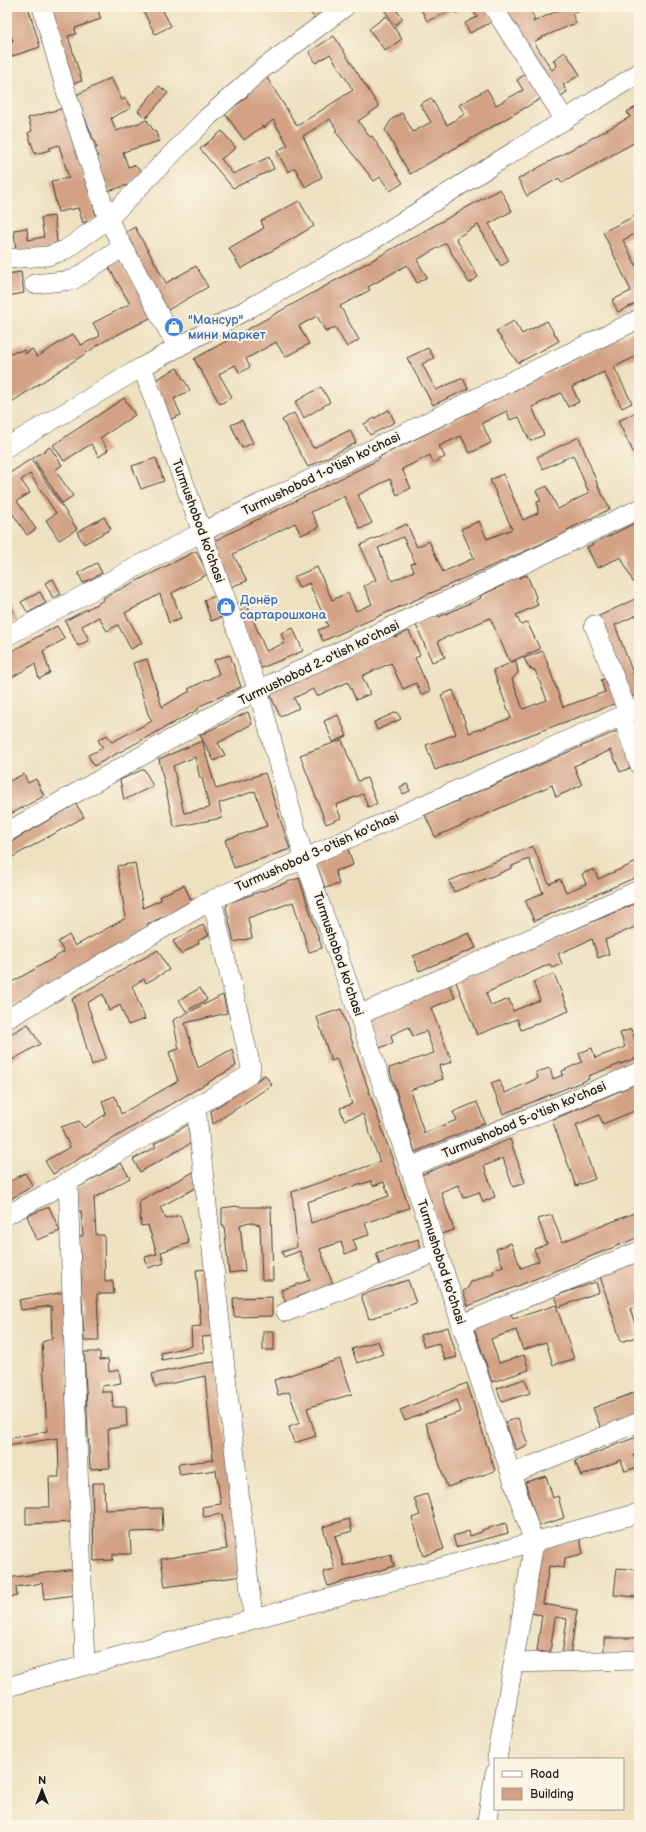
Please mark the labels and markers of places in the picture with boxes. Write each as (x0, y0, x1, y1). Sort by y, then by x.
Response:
place label: "Мансур" мини маркет (188, 312, 266, 343)
shop icon: "Мансур" мини маркет (163, 316, 185, 338)
place label: Донёр сартарошхона (240, 592, 327, 623)
shop icon: Донёр сартарошхона (215, 596, 237, 618)

